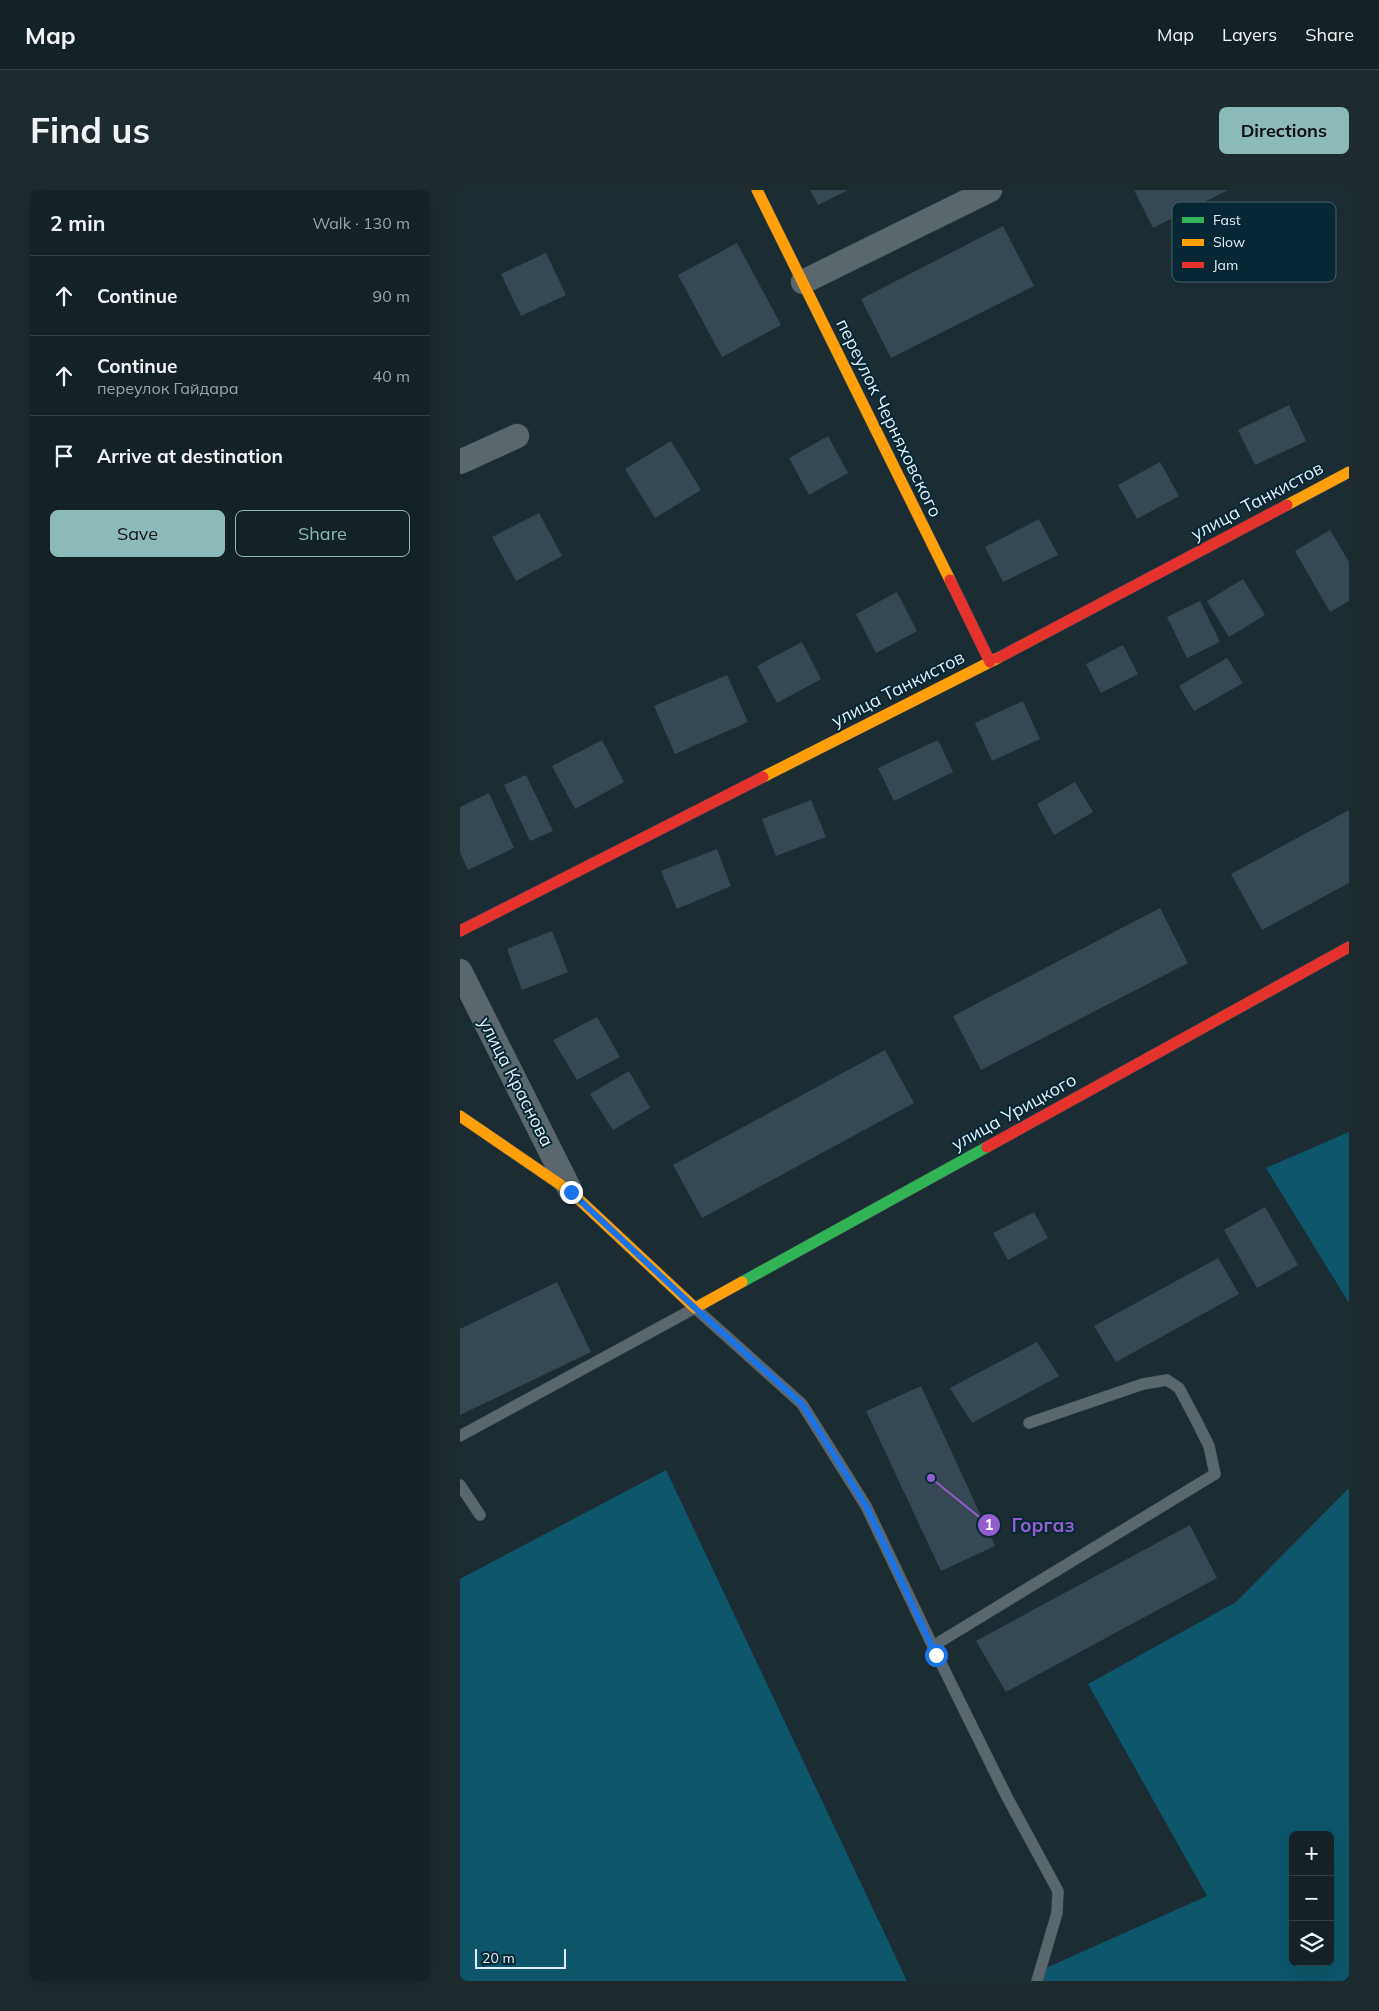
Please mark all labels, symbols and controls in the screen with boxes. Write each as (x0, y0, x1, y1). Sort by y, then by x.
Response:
text: Map (25, 20, 76, 50)
text: Map (1157, 23, 1194, 46)
text: Layers (1222, 23, 1277, 46)
text: Share (1305, 23, 1354, 46)
button: Directions (1219, 107, 1349, 154)
text: Find us (30, 108, 150, 152)
legend (1172, 202, 1336, 282)
text: 2 min (50, 210, 105, 236)
text: Fast (1213, 211, 1241, 229)
text: Walk · 130 m (312, 213, 410, 233)
text: Slow (1213, 233, 1245, 251)
text: Jam (1213, 256, 1238, 274)
icon: ahead (50, 282, 78, 310)
text: Continue (97, 284, 177, 308)
text: 90 m (373, 286, 410, 306)
street label: переулок Черняховского (831, 315, 948, 521)
text: Continue (97, 354, 177, 378)
icon: ahead (50, 362, 78, 390)
text: 40 m (373, 366, 410, 386)
text: переулок Гайдара (97, 378, 239, 398)
icon: arrive (50, 442, 78, 470)
text: Arrive at destination (97, 444, 283, 468)
street label: улица Танкистов (1187, 456, 1327, 545)
button: Save (50, 510, 225, 557)
button: Share (235, 510, 410, 557)
street label: улица Танкистов (827, 645, 968, 732)
street label: улица Краснова (474, 1013, 559, 1150)
street label: улица Урицкого (947, 1068, 1080, 1155)
route end (560, 1181, 583, 1204)
callout: Горгаз (977, 1508, 1085, 1542)
text: Горгаз (1011, 1513, 1075, 1537)
text: 1 (984, 1515, 994, 1534)
route start (925, 1644, 948, 1667)
map controls (1289, 1831, 1334, 1966)
button: + (1289, 1831, 1334, 1876)
button: − (1289, 1876, 1334, 1921)
button: layers (1289, 1921, 1334, 1966)
scale bar (475, 1946, 566, 1969)
text: 20 m (482, 1949, 515, 1967)

